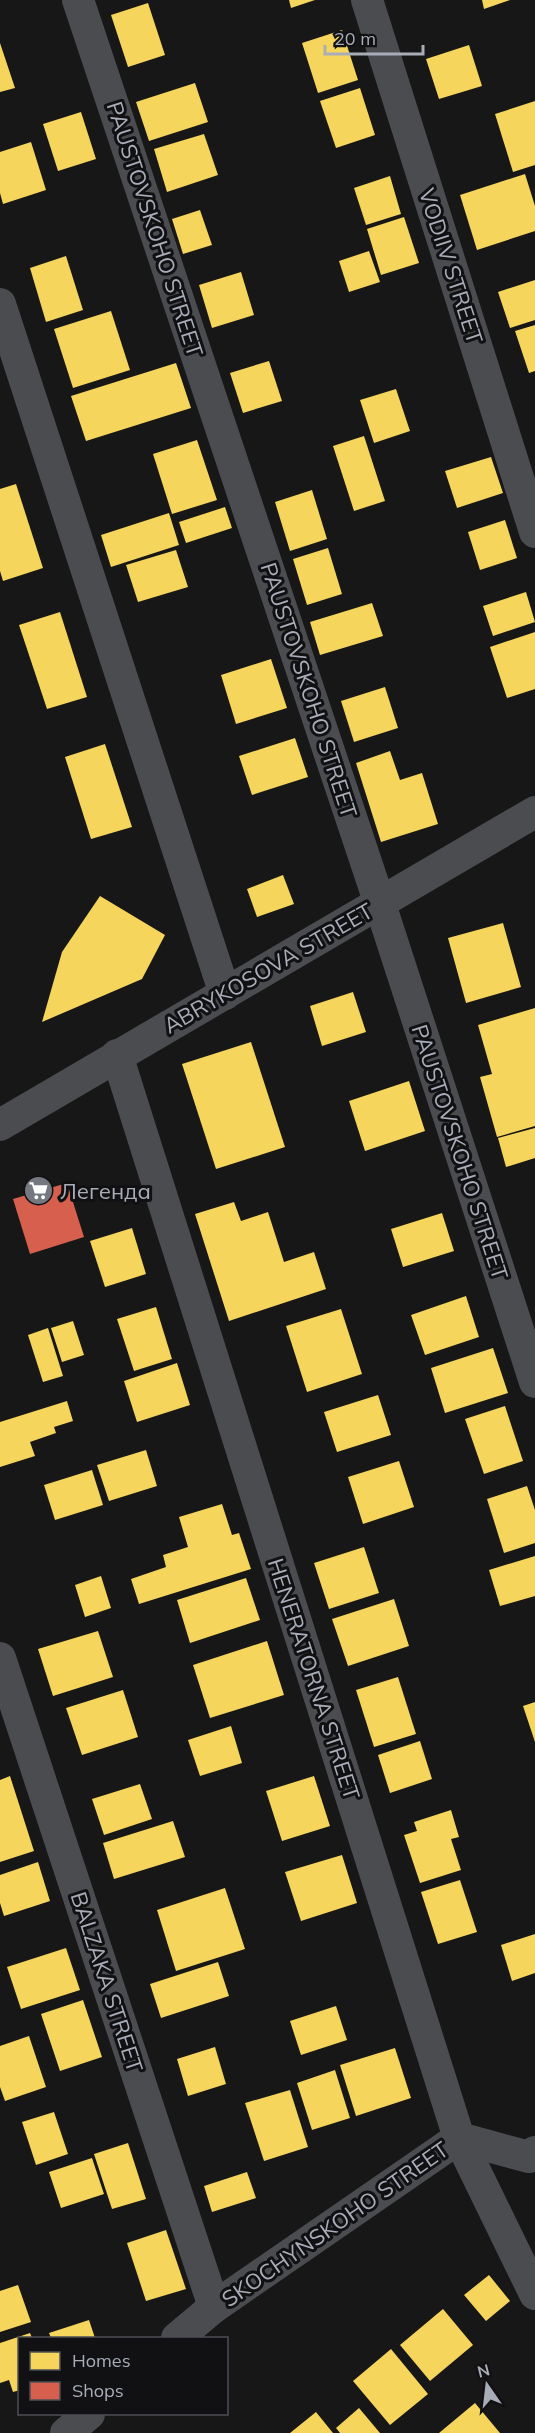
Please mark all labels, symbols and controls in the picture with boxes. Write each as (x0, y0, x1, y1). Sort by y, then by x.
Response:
scale bar (325, 18, 422, 56)
text: 20 m (334, 27, 376, 50)
street label: PAUSTOVSKOHO STREET (100, 98, 210, 360)
street label: VODIIV STREET (413, 185, 489, 347)
street label: PAUSTOVSKOHO STREET (254, 559, 364, 821)
street label: ABRYKOSOVA STREET (158, 897, 378, 1039)
street label: PAUSTOVSKOHO STREET (405, 1021, 515, 1283)
supermarket icon: Легенда (23, 1175, 55, 1207)
place label: Легенда (60, 1177, 151, 1205)
street label: HENERATORNA STREET (262, 1555, 366, 1803)
street label: BALZAKA STREET (65, 1888, 149, 2076)
street label: SKOCHYNSKOHO STREET (216, 2135, 454, 2313)
legend (18, 2337, 228, 2415)
text: Homes (72, 2349, 131, 2372)
north arrow (457, 2355, 517, 2415)
text: N (475, 2359, 492, 2382)
text: Shops (72, 2379, 124, 2402)

